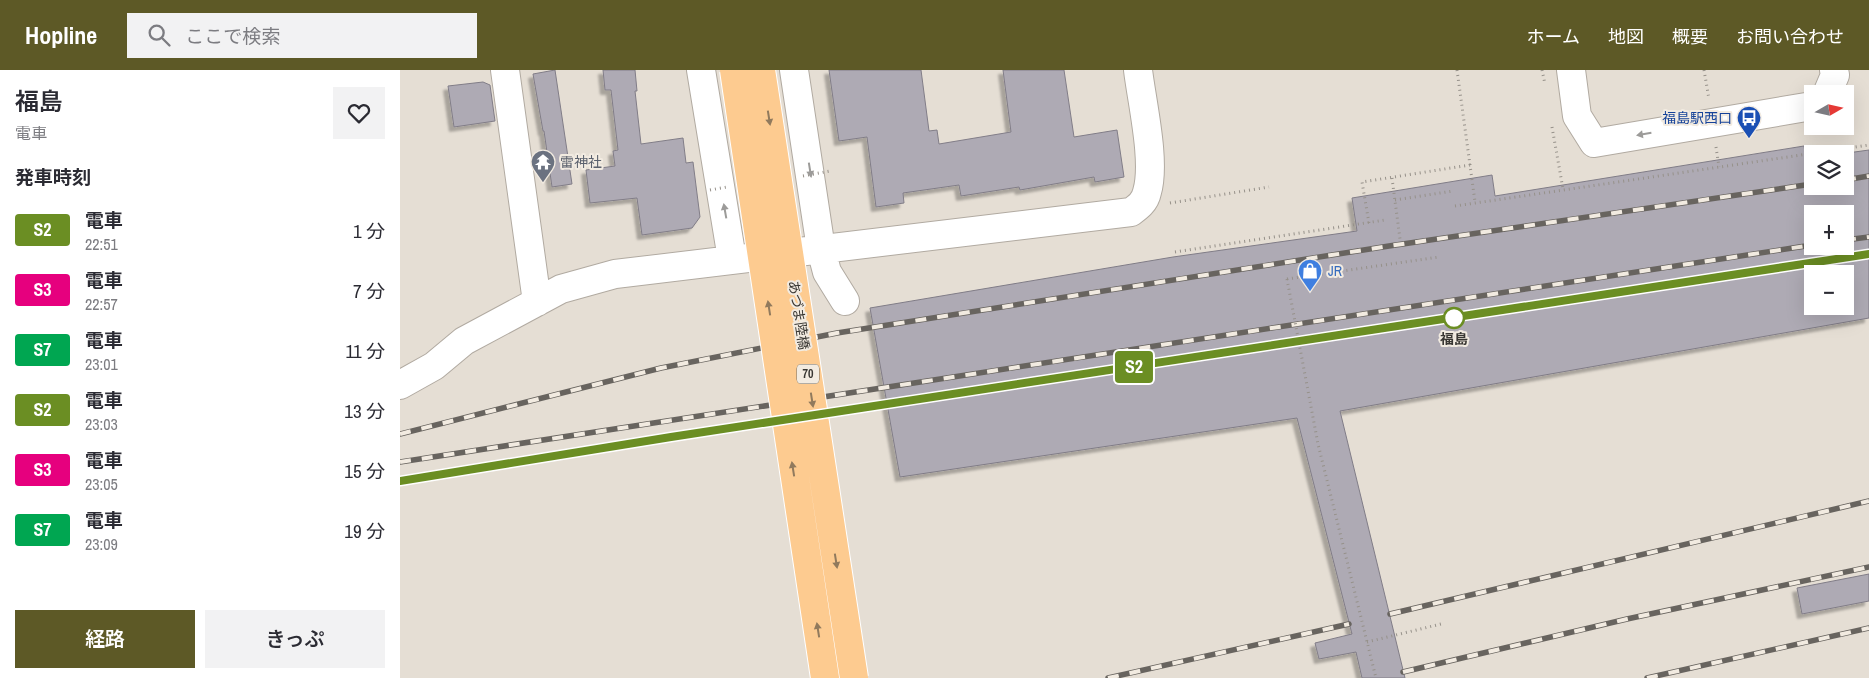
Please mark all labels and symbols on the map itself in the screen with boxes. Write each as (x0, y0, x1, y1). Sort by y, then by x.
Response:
north arrow (1804, 85, 1854, 135)
bus stop icon: 福島駅西口 (1736, 105, 1762, 139)
place label: 福島駅西口 (1662, 109, 1732, 127)
one-way arrow (765, 111, 773, 127)
one-way arrow (1635, 131, 1651, 139)
temple icon: 雷神社 (530, 149, 556, 183)
place label: 雷神社 (560, 153, 602, 171)
one-way arrow (806, 162, 814, 178)
one-way arrow (720, 203, 728, 219)
shop icon: JR (1297, 258, 1323, 292)
place label: JR (1328, 262, 1342, 280)
street label: あづま陸橋 (785, 279, 813, 351)
one-way arrow (765, 300, 773, 316)
marker: 福島 (1443, 307, 1465, 329)
place label: 福島 (1440, 330, 1468, 348)
line badge: S2 (1112, 351, 1156, 383)
road number: 70 (797, 364, 819, 384)
one-way arrow (808, 392, 816, 408)
one-way arrow (789, 461, 797, 477)
one-way arrow (833, 553, 841, 569)
one-way arrow (813, 621, 821, 637)

